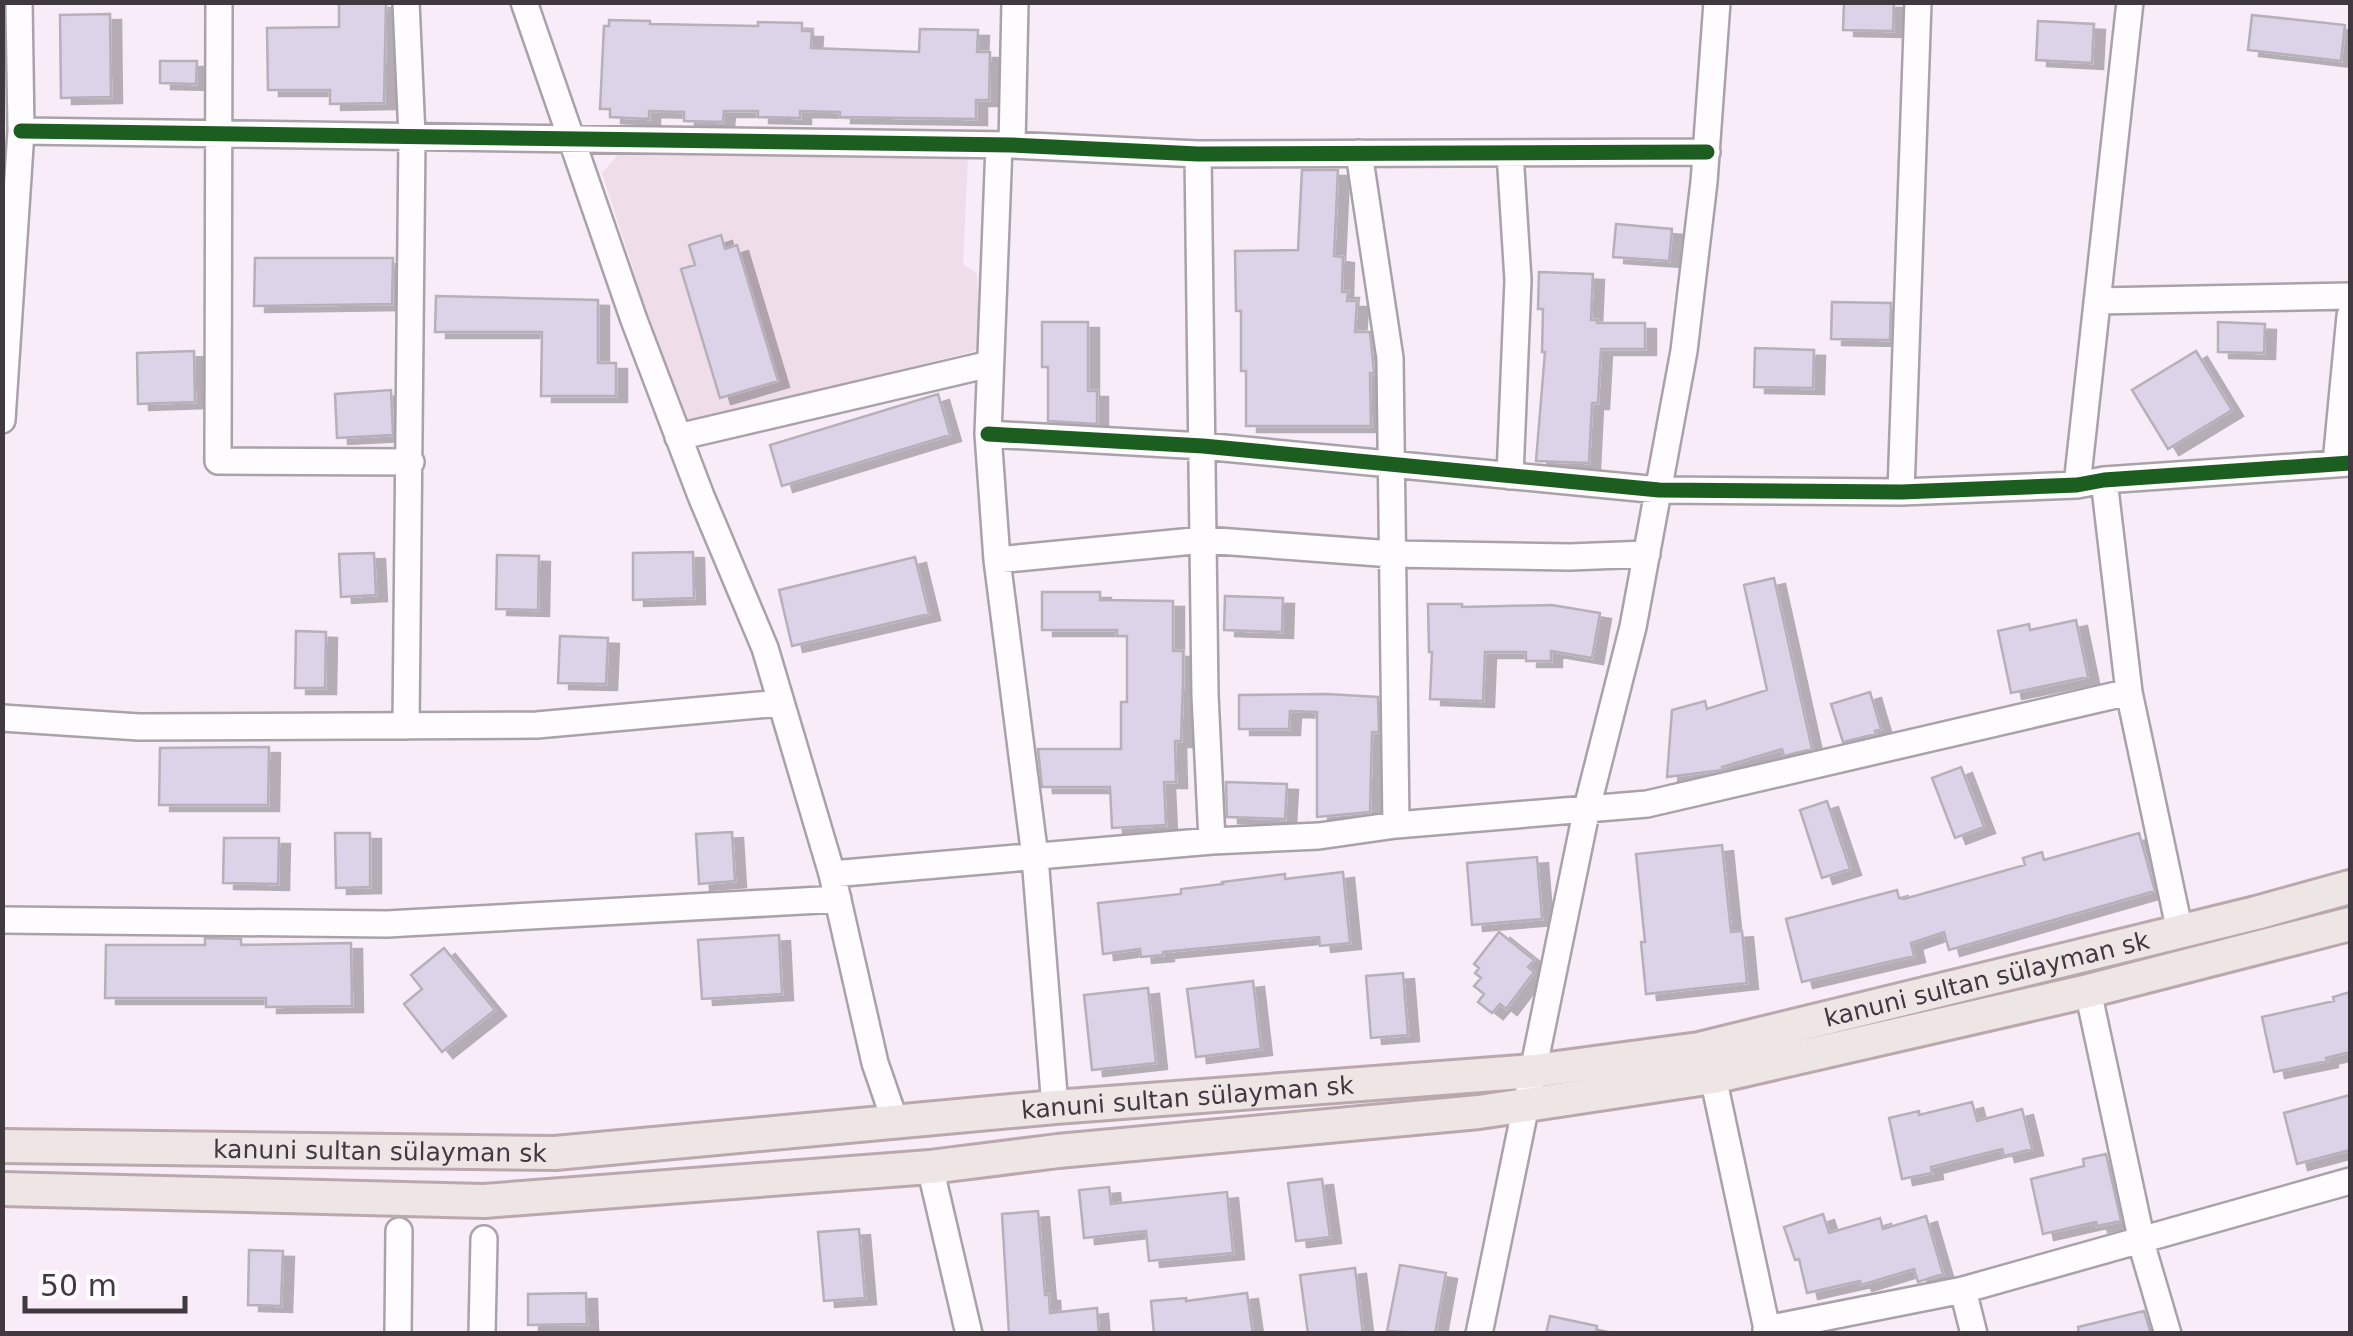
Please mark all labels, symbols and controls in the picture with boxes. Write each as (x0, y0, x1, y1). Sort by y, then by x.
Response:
street label: kanuni sultan sülayman sk (1821, 925, 2153, 1032)
street label: kanuni sultan sülayman sk (1020, 1070, 1355, 1125)
street label: kanuni sultan sülayman sk (213, 1134, 547, 1167)
scale bar (25, 1251, 185, 1313)
text: 50 m (40, 1268, 117, 1303)

